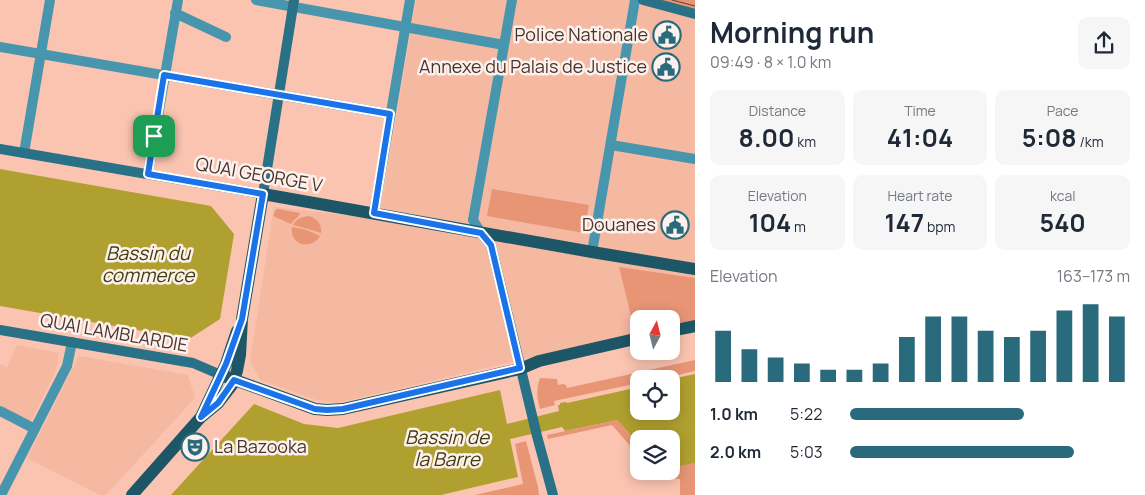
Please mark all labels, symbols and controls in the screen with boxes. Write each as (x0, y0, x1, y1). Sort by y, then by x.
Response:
text: Morning run (710, 13, 874, 51)
button: share (1078, 17, 1130, 69)
public building icon: Police Nationale (652, 20, 682, 50)
place label: Police Nationale (515, 22, 648, 46)
text: 09:49 · 8 × 1.0 km (710, 51, 831, 73)
public building icon: Annexe du Palais de Justice (651, 52, 681, 82)
place label: Annexe du Palais de Justice (419, 54, 647, 78)
text: Distance (749, 101, 806, 120)
text: Time (904, 101, 936, 120)
text: Pace (1047, 101, 1078, 120)
pin (133, 115, 175, 157)
text: 8.00 (739, 120, 794, 155)
text: 41:04 (887, 120, 953, 155)
text: 5:08 (1022, 120, 1077, 155)
icon: arrive (140, 122, 168, 150)
text: km (794, 132, 816, 151)
text: /km (1077, 132, 1104, 151)
street label: QUAI GEORGE V (194, 151, 325, 197)
text: Elevation (748, 186, 807, 205)
text: Heart rate (888, 186, 952, 205)
text: kcal (1050, 186, 1075, 205)
text: 104 (749, 205, 791, 240)
text: 147 (885, 205, 924, 240)
text: 540 (1040, 205, 1086, 240)
public building icon: Douanes (660, 210, 690, 240)
place label: Douanes (582, 212, 656, 236)
text: m (791, 217, 806, 236)
text: bpm (924, 217, 955, 236)
water label: Bassin du commerce (102, 240, 196, 288)
text: Elevation (710, 265, 778, 287)
text: 163–173 m (1057, 265, 1130, 287)
street label: QUAI LAMBLARDIE (38, 307, 190, 357)
north arrow (630, 310, 680, 360)
map controls (630, 310, 680, 480)
button: locate (630, 370, 680, 420)
text: 1.0 km (710, 403, 758, 425)
text: 5:22 (790, 403, 822, 425)
water label: Bassin de la Barre (405, 424, 491, 472)
button: layers (630, 430, 680, 480)
theatre icon: La Bazooka (180, 432, 210, 462)
place label: La Bazooka (214, 434, 307, 458)
text: 2.0 km (710, 441, 761, 463)
text: 5:03 (790, 441, 823, 463)

